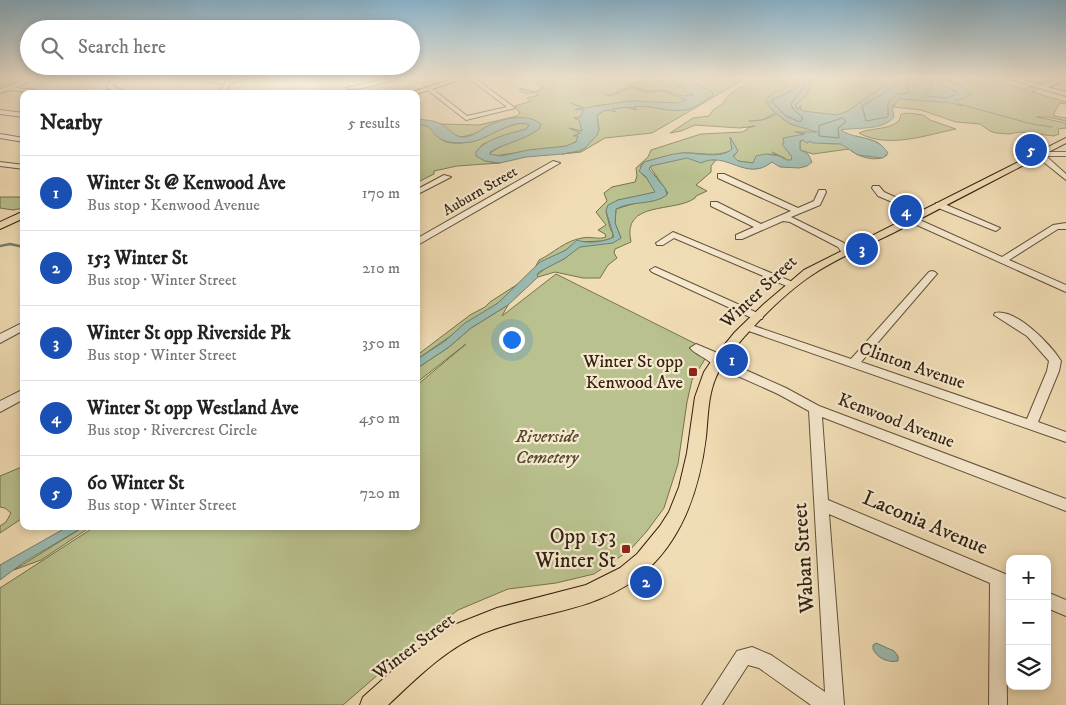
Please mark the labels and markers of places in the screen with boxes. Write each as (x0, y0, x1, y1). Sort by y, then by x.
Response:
pin: 5 (1015, 131, 1047, 169)
pin: 4 (890, 192, 922, 230)
pin: 3 (846, 230, 878, 268)
pin: 1 (716, 341, 748, 379)
place label: Winter St opp Kenwood Ave (582, 351, 683, 394)
marker: Winter St opp Kenwood Ave (687, 366, 699, 378)
place label: Opp 153 Winter St (534, 524, 616, 574)
marker: Opp 153 Winter St (620, 543, 632, 555)
pin: 2 (630, 563, 662, 601)

